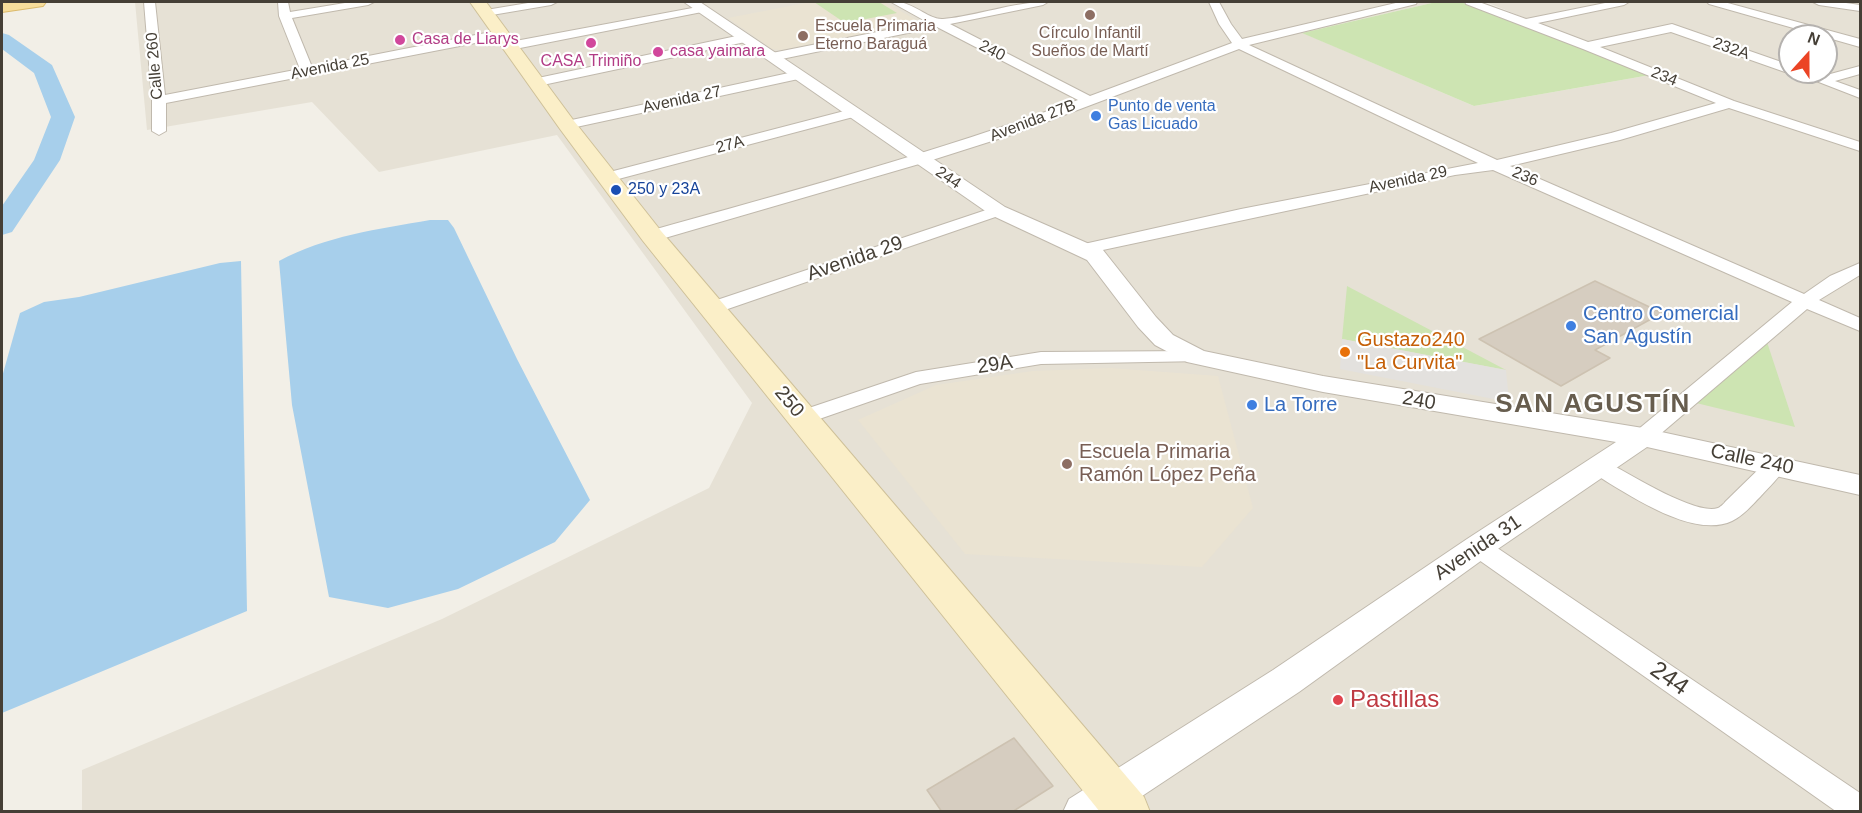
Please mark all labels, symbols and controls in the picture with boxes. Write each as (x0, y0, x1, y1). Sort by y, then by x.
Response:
marker: Círculo Infantil Sueños de Martí (1083, 8, 1097, 22)
place label: Escuela Primaria Eterno Baraguá (815, 17, 936, 55)
place label: Círculo Infantil Sueños de Martí (1031, 24, 1149, 62)
north arrow (1778, 24, 1838, 84)
marker: Escuela Primaria Eterno Baraguá (796, 29, 810, 43)
text: N (1805, 29, 1822, 49)
place label: Casa de Liarys (412, 30, 519, 50)
street label: Calle 260 (142, 31, 168, 101)
marker: Casa de Liarys (393, 33, 407, 47)
street label: 232A (1710, 34, 1752, 64)
marker: CASA Trimiño (584, 36, 598, 50)
street label: 240 (976, 36, 1008, 66)
place label: casa yaimara (670, 42, 765, 62)
marker: casa yaimara (651, 45, 665, 59)
street label: Avenida 25 (289, 50, 371, 84)
place label: CASA Trimiño (541, 52, 641, 72)
street label: 234 (1648, 63, 1680, 91)
street label: Avenida 27 (641, 82, 723, 118)
street label: Avenida 27B (987, 96, 1079, 146)
place label: Punto de venta Gas Licuado (1108, 97, 1216, 135)
marker: Punto de venta Gas Licuado (1089, 109, 1103, 123)
street label: 27A (714, 132, 746, 158)
street label: Avenida 29 (1367, 162, 1449, 198)
street label: 244 (932, 163, 964, 193)
street label: 236 (1509, 163, 1541, 191)
place label: 250 y 23A (628, 180, 700, 200)
marker: 250 y 23A (609, 183, 623, 197)
street label: Avenida 29 (804, 231, 906, 287)
place label: Centro Comercial San Agustín (1583, 302, 1739, 349)
marker: Centro Comercial San Agustín (1564, 319, 1578, 333)
place label: Gustazo240 "La Curvita" (1357, 328, 1465, 375)
marker: Gustazo240 "La Curvita" (1338, 345, 1352, 359)
street label: 29A (976, 350, 1014, 380)
street label: 250 (769, 382, 809, 422)
street label: 240 (1400, 386, 1438, 416)
district label: SAN AGUSTÍN (1495, 389, 1691, 421)
place label: La Torre (1264, 393, 1337, 417)
marker: La Torre (1245, 398, 1259, 412)
street label: Calle 240 (1708, 439, 1796, 481)
place label: Escuela Primaria Ramón López Peña (1079, 440, 1256, 487)
marker: Escuela Primaria Ramón López Peña (1060, 457, 1074, 471)
street label: Avenida 31 (1430, 510, 1526, 586)
street label: 244 (1644, 656, 1694, 702)
place label: Pastillas (1350, 686, 1439, 714)
marker: Pastillas (1331, 693, 1345, 707)

